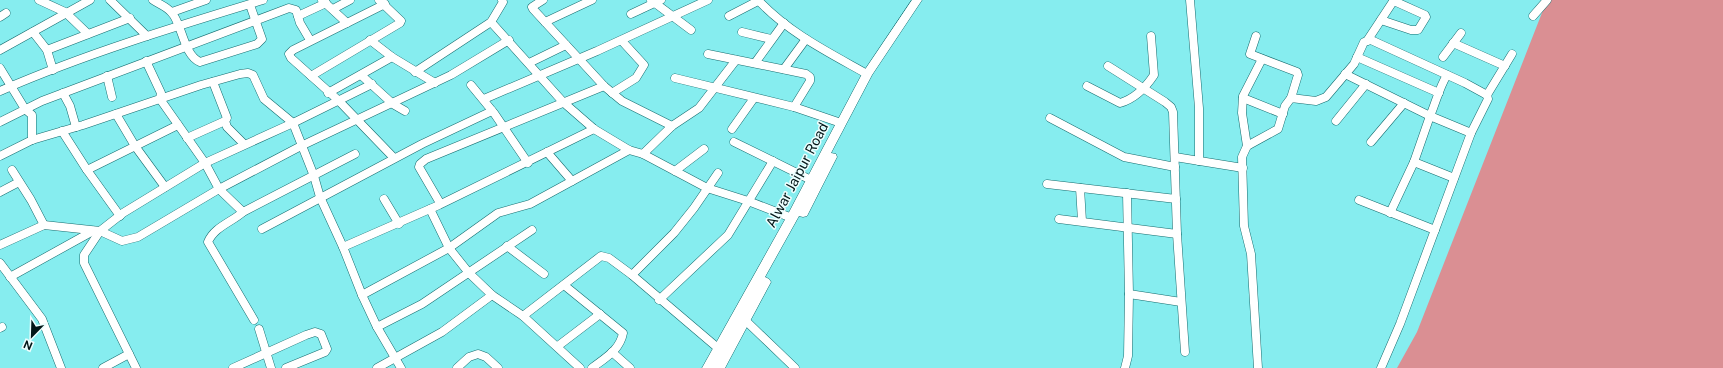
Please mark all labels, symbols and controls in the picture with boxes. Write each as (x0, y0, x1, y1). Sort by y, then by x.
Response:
street label: Alwar Jaipur Road (763, 120, 831, 230)
north arrow (12, 316, 52, 356)
text: N (22, 338, 34, 352)

